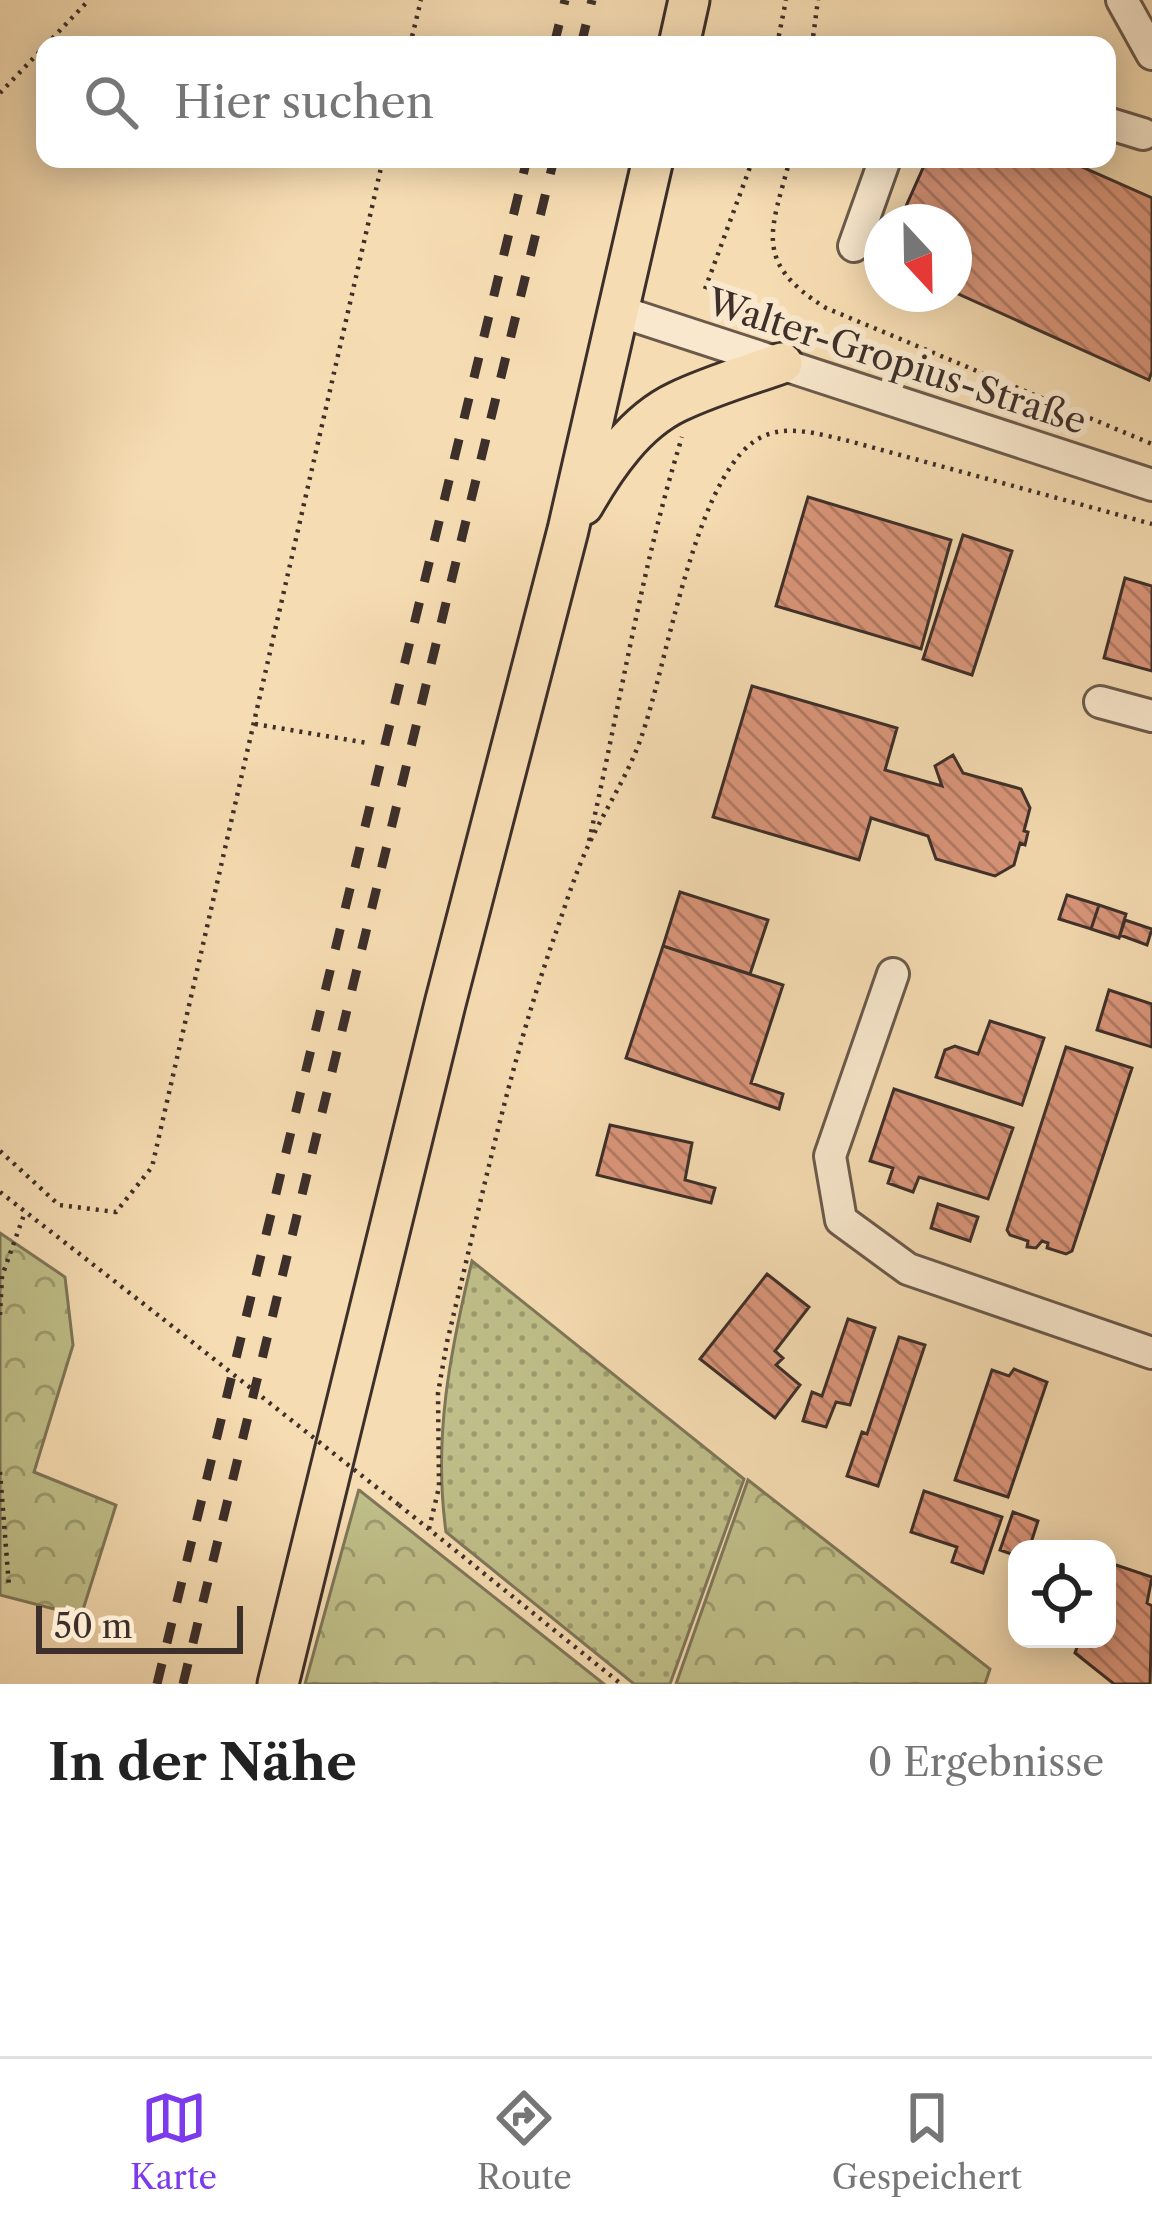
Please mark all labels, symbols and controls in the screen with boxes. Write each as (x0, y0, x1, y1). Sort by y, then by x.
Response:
search box (36, 36, 1116, 168)
icon: search (78, 69, 144, 135)
text: Hier suchen (174, 74, 434, 130)
north arrow (864, 204, 972, 312)
street label: Walter-Gropius-Straße (701, 279, 1092, 443)
map controls (1008, 1540, 1116, 1648)
button: locate (1008, 1540, 1116, 1648)
scale bar (36, 1600, 243, 1653)
text: 50 m (54, 1606, 132, 1647)
text: In der Nähe (48, 1731, 357, 1793)
text: 0 Ergebnisse (868, 1738, 1104, 1786)
tab: Karte (130, 2085, 217, 2198)
tab: Route (477, 2085, 572, 2198)
tab: Gespeichert (832, 2085, 1022, 2198)

